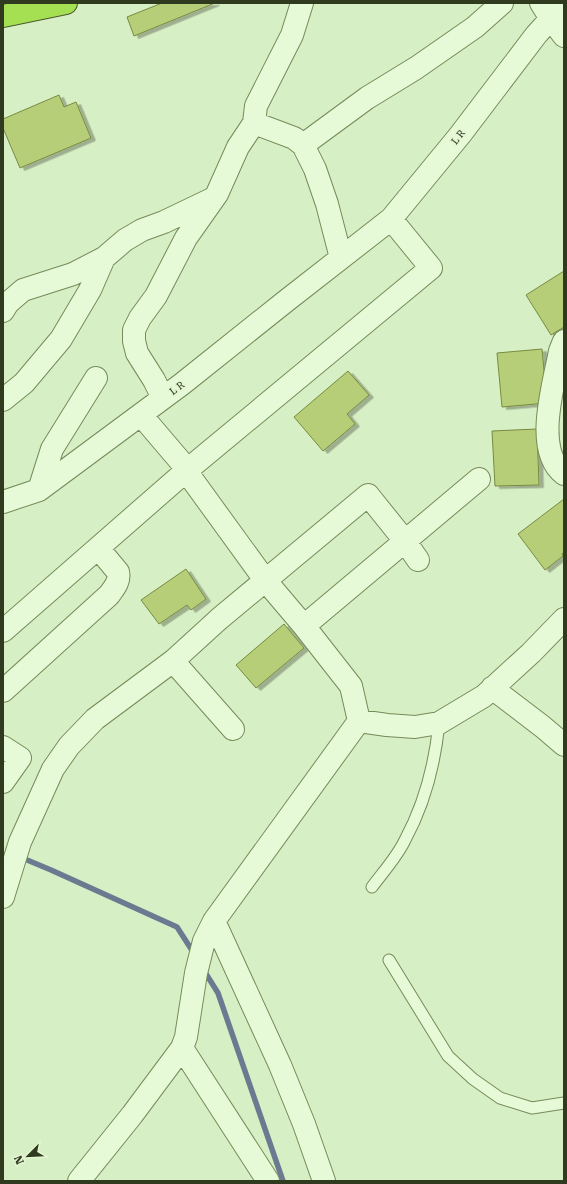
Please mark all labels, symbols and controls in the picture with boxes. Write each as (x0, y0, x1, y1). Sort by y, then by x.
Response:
street label: L R (449, 127, 467, 147)
street label: L R (167, 379, 187, 397)
north arrow (8, 1136, 48, 1176)
text: N (11, 1153, 27, 1166)

